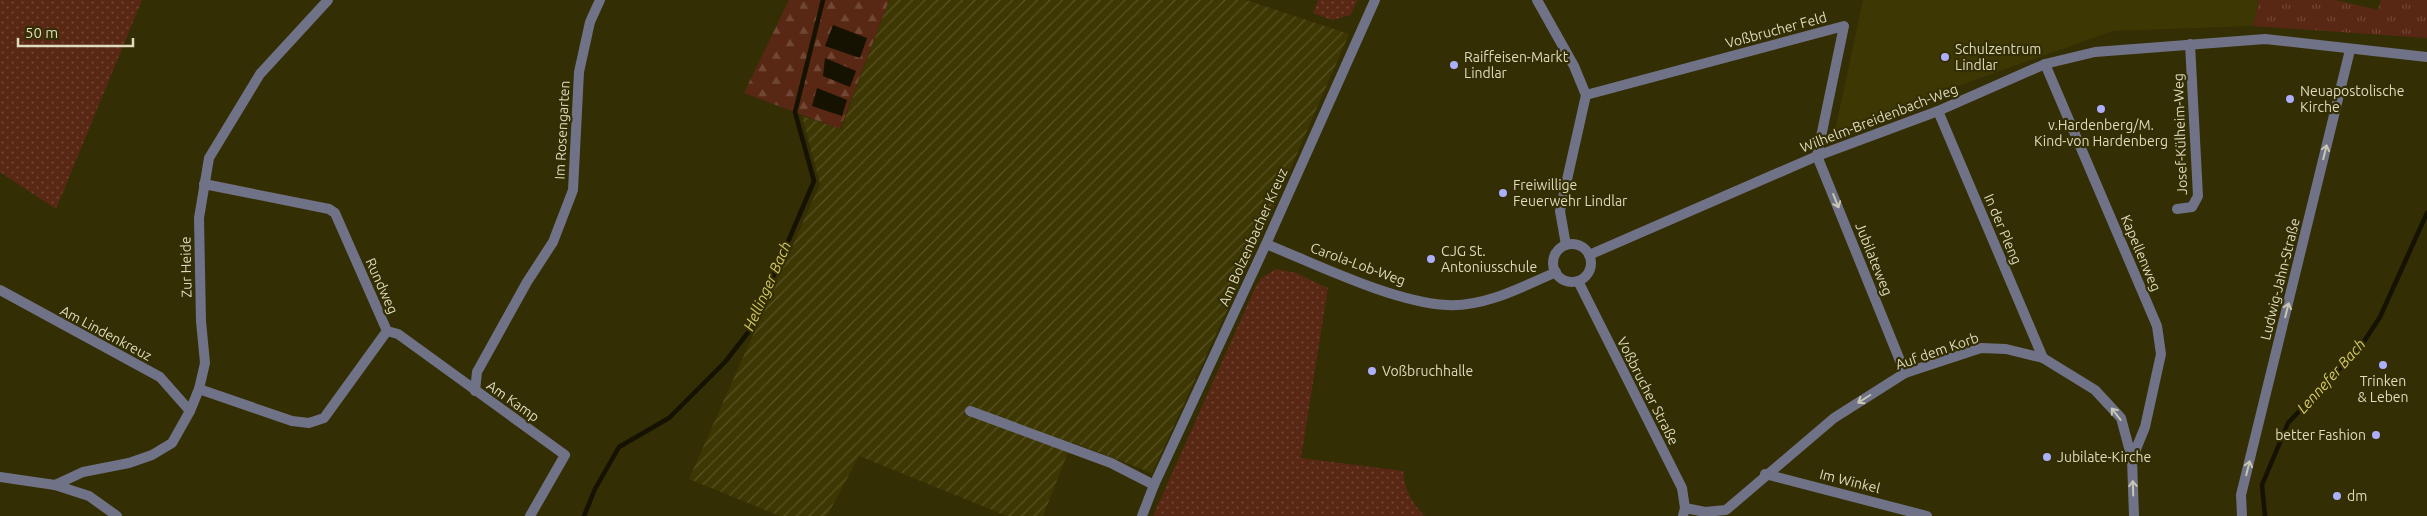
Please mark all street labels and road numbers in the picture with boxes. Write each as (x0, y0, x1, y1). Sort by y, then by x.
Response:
street label: Voßbrucher Feld (1724, 9, 1828, 51)
street label: Josef-Külheim-Weg (2170, 73, 2190, 195)
street label: Im Rosengarten (551, 80, 573, 180)
street label: Wilhelm-Breidenbach-Weg (1798, 81, 1960, 155)
street label: Am Bolzenbacher Kreuz (1215, 166, 1291, 308)
street label: In der Pleng (1981, 191, 2025, 267)
street label: Kapellenweg (2118, 212, 2164, 294)
street label: Ludwig-Jahn-Straße (2257, 216, 2303, 342)
street label: Jubilateweg (1852, 220, 1896, 298)
street label: Zur Heide (177, 236, 195, 298)
street label: Carola-Lob-Weg (1308, 239, 1408, 289)
street label: Rundweg (363, 256, 401, 316)
street label: Am Lindenkreuz (57, 302, 155, 364)
street label: Auf dem Korb (1893, 329, 1981, 373)
street label: Voßbrucher Straße (1614, 334, 1682, 448)
street label: Am Kamp (484, 377, 542, 425)
street label: Im Winkel (1818, 466, 1882, 496)

